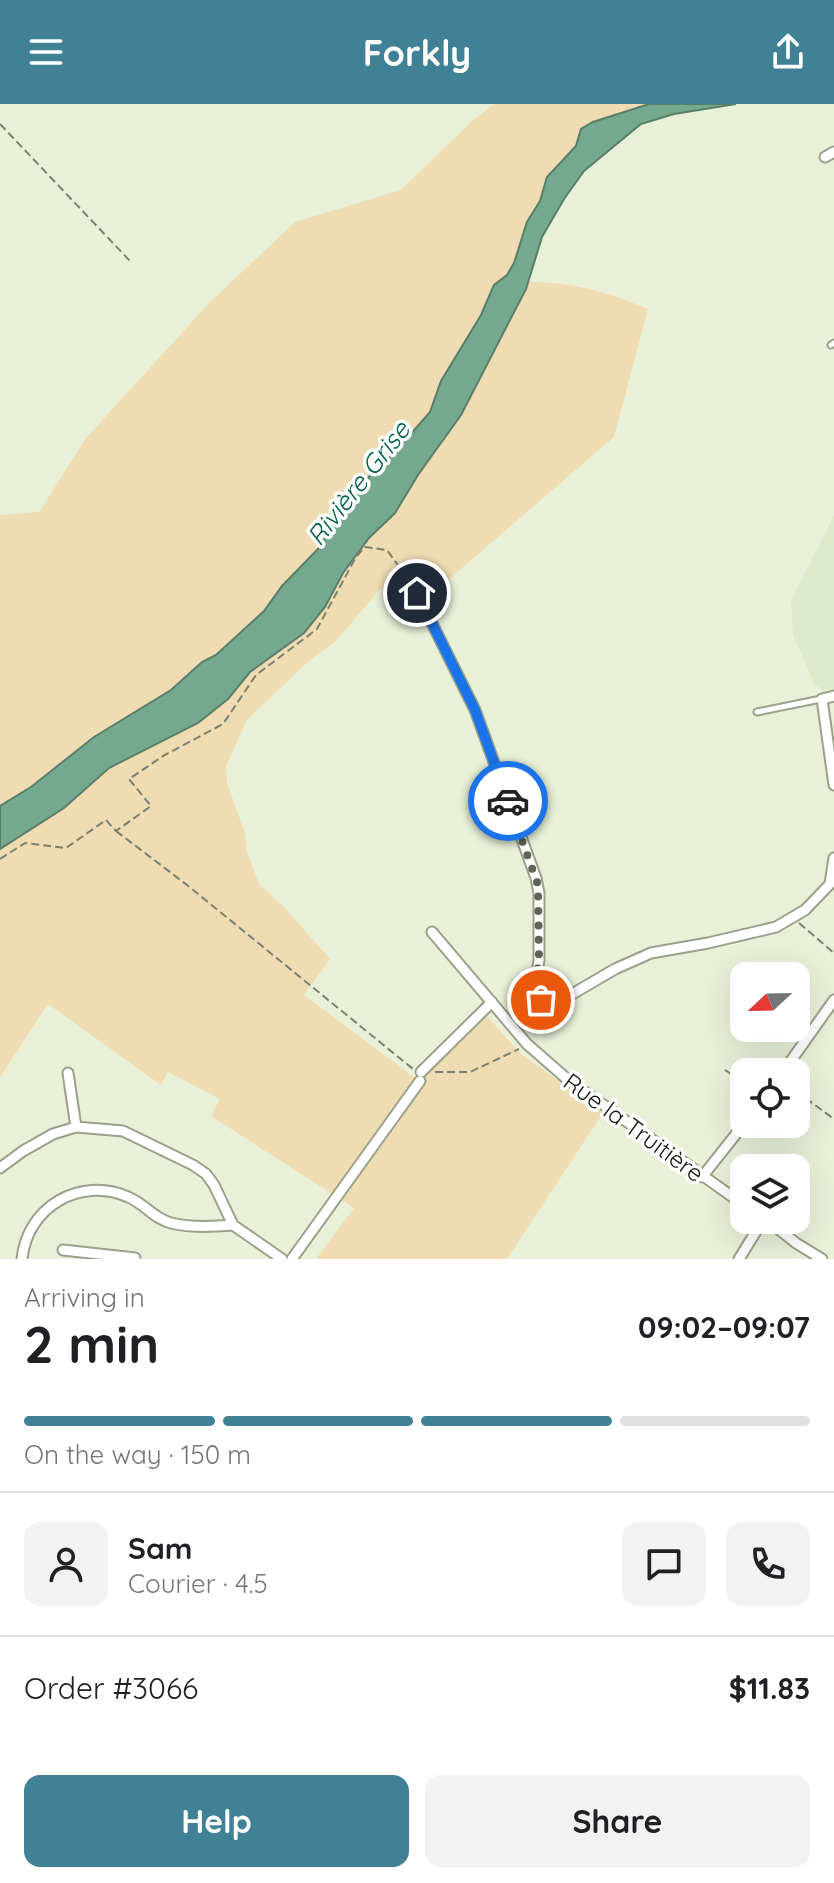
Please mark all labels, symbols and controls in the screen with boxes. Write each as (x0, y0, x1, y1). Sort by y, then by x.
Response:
icon: menu (24, 30, 68, 74)
text: Forkly (363, 30, 471, 75)
icon: share (766, 30, 810, 74)
water label: Rivière Grise (299, 413, 418, 552)
pin (383, 559, 451, 627)
icon: home (395, 571, 439, 615)
courier (468, 761, 548, 841)
icon: car (486, 779, 530, 823)
north arrow (730, 962, 810, 1042)
map controls (730, 962, 810, 1234)
pin (507, 966, 575, 1034)
icon: bag (519, 978, 563, 1022)
button: locate (730, 1058, 810, 1138)
street label: Rue la Truitière (558, 1066, 710, 1188)
button: layers (730, 1154, 810, 1234)
text: Arriving in (24, 1281, 145, 1314)
text: 09:02–09:07 (638, 1308, 810, 1346)
text: 2 min (24, 1311, 159, 1376)
text: On the way · 150 m (24, 1438, 251, 1471)
button: person (24, 1522, 108, 1606)
button: chat (622, 1522, 706, 1606)
button: phone (726, 1522, 810, 1606)
text: Sam (128, 1529, 192, 1567)
text: Courier · 4.5 (128, 1567, 268, 1600)
text: Order #3066 (24, 1669, 198, 1707)
text: $11.83 (729, 1669, 810, 1707)
button: Help (24, 1775, 409, 1867)
button: Share (425, 1775, 810, 1867)

